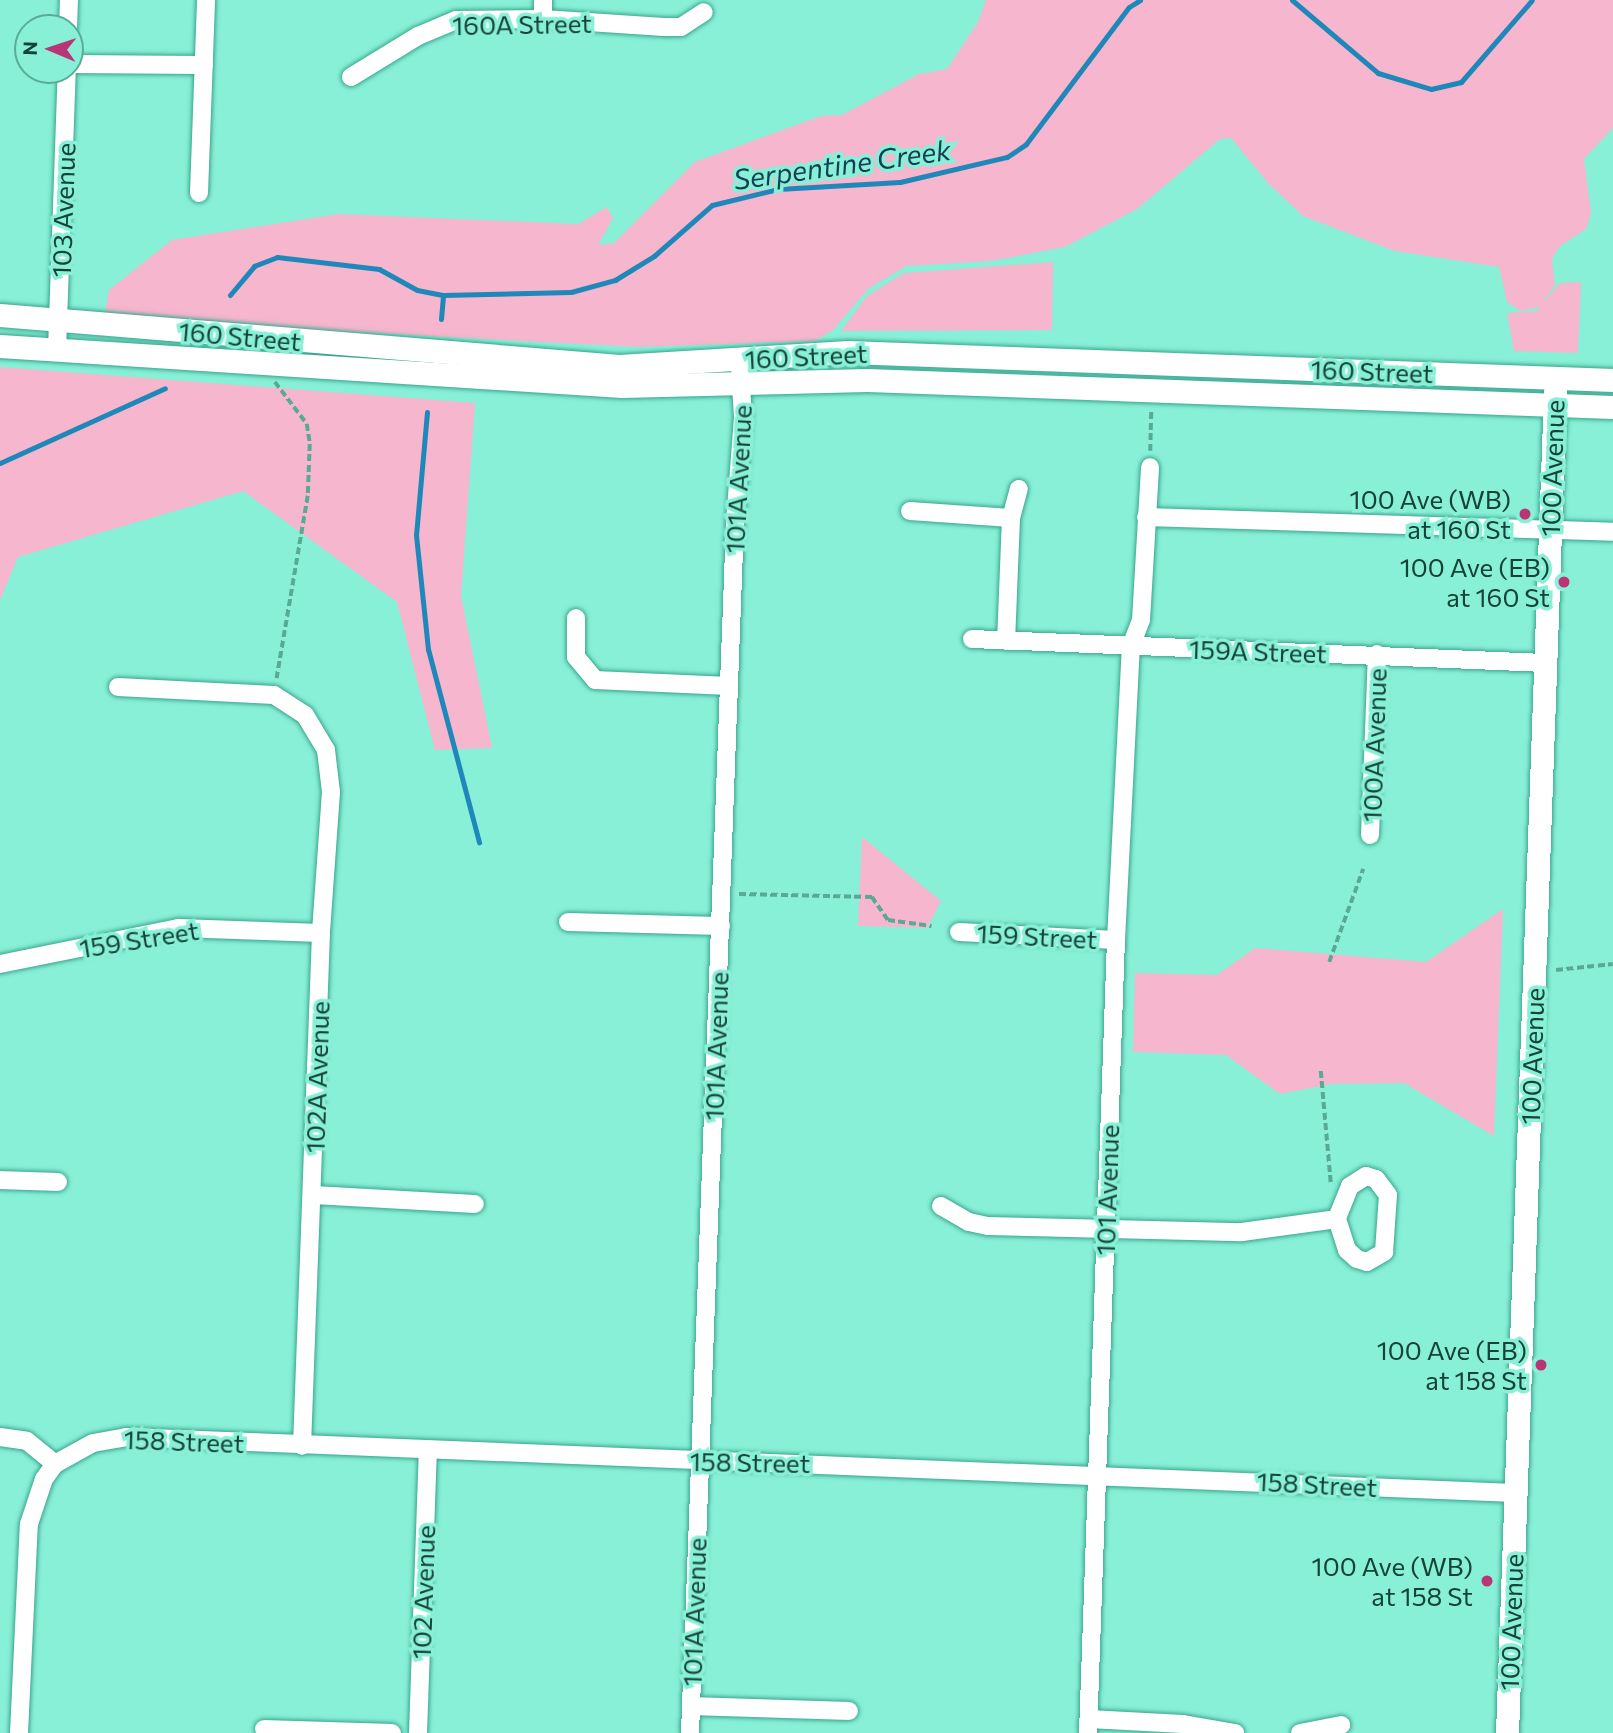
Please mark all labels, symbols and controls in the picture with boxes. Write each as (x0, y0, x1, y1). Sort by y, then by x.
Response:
street label: 160A Street (452, 7, 592, 41)
north arrow (14, 14, 84, 84)
text: N (18, 41, 41, 56)
water label: Serpentine Creek (731, 132, 953, 196)
street label: 103 Avenue (45, 142, 81, 278)
street label: 160 Street (178, 315, 302, 357)
street label: 160 Street (744, 337, 868, 375)
street label: 160 Street (1310, 353, 1434, 389)
street label: 100 Avenue (1534, 399, 1570, 537)
street label: 101A Avenue (719, 404, 757, 554)
place label: 100 Ave (WB) at 160 St (1350, 483, 1511, 544)
marker: 100 Ave (WB) at 160 St (1517, 506, 1533, 522)
place label: 100 Ave (EB) at 160 St (1400, 551, 1550, 612)
marker: 100 Ave (EB) at 160 St (1556, 574, 1572, 590)
street label: 159A Street (1189, 633, 1327, 669)
street label: 100A Avenue (1356, 667, 1392, 823)
street label: 159 Street (77, 914, 201, 964)
street label: 159 Street (976, 917, 1098, 955)
street label: 101A Avenue (698, 971, 734, 1121)
street label: 100 Avenue (1514, 987, 1550, 1125)
street label: 102A Avenue (299, 1000, 335, 1154)
street label: 101 Avenue (1089, 1124, 1125, 1256)
place label: 100 Ave (EB) at 158 St (1377, 1334, 1527, 1396)
marker: 100 Ave (EB) at 158 St (1533, 1357, 1549, 1373)
street label: 158 Street (123, 1423, 245, 1459)
street label: 158 Street (690, 1445, 810, 1479)
street label: 158 Street (1256, 1465, 1378, 1503)
street label: 102 Avenue (405, 1524, 441, 1660)
street label: 101A Avenue (676, 1537, 712, 1687)
place label: 100 Ave (WB) at 158 St (1312, 1550, 1473, 1612)
street label: 100 Avenue (1493, 1553, 1529, 1691)
marker: 100 Ave (WB) at 158 St (1479, 1573, 1495, 1589)

